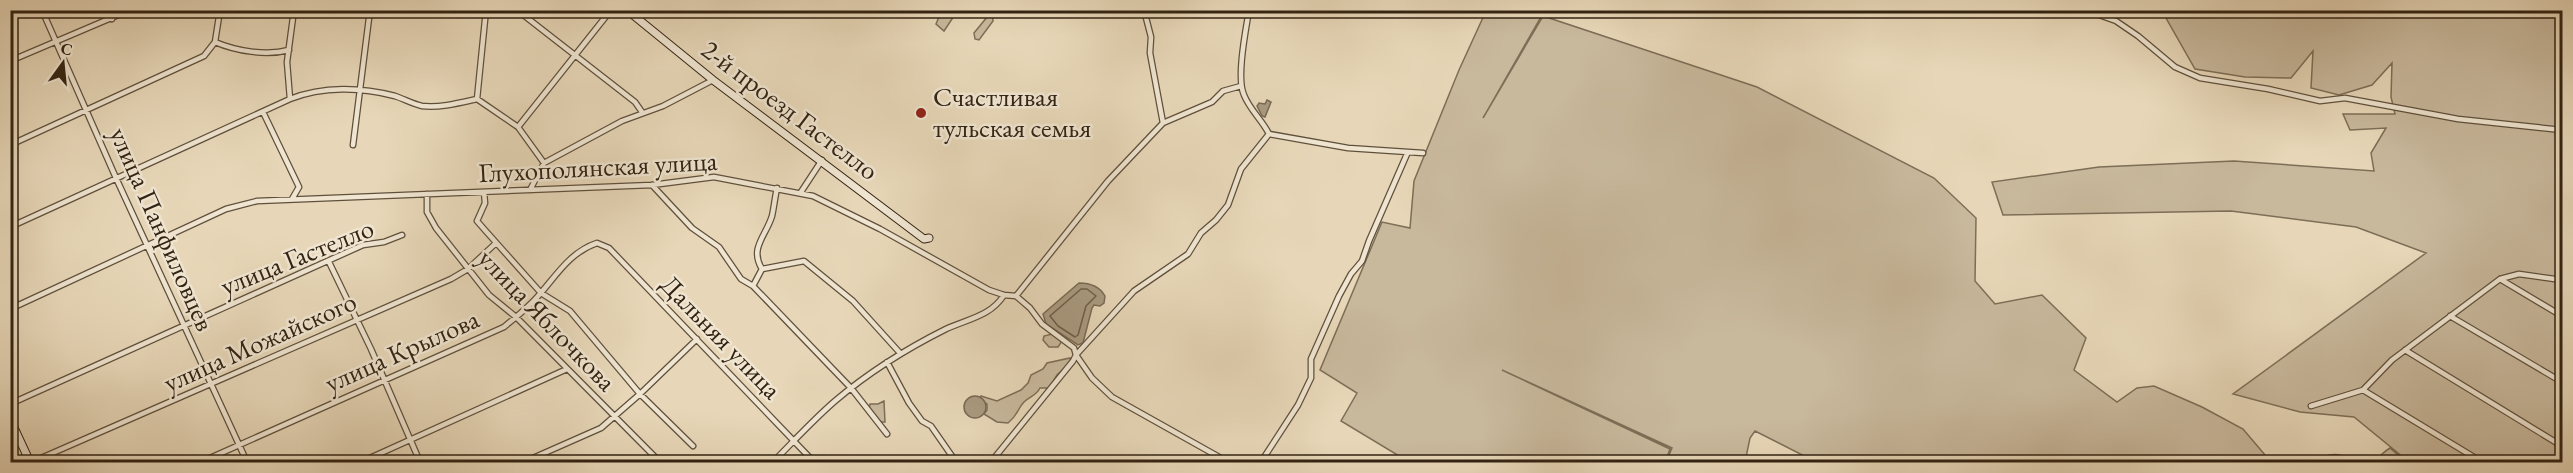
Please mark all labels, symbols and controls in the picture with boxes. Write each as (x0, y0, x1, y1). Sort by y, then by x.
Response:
street label: 2-й проезд Гастелло (695, 32, 886, 188)
north arrow (33, 33, 93, 93)
text: С (59, 37, 75, 61)
place label: Счастливая тульская семья (933, 79, 1091, 145)
marker: Счастливая тульская семья (914, 106, 928, 120)
street label: улица Панфиловцев (102, 121, 223, 336)
street label: Глухополянская улица (478, 143, 718, 190)
street label: улица Гастелло (215, 210, 379, 303)
street label: улица Яблочкова (471, 241, 624, 398)
street label: Дальняя улица (653, 267, 790, 406)
street label: улица Можайского (158, 283, 362, 400)
street label: улица Крылова (319, 301, 485, 400)

